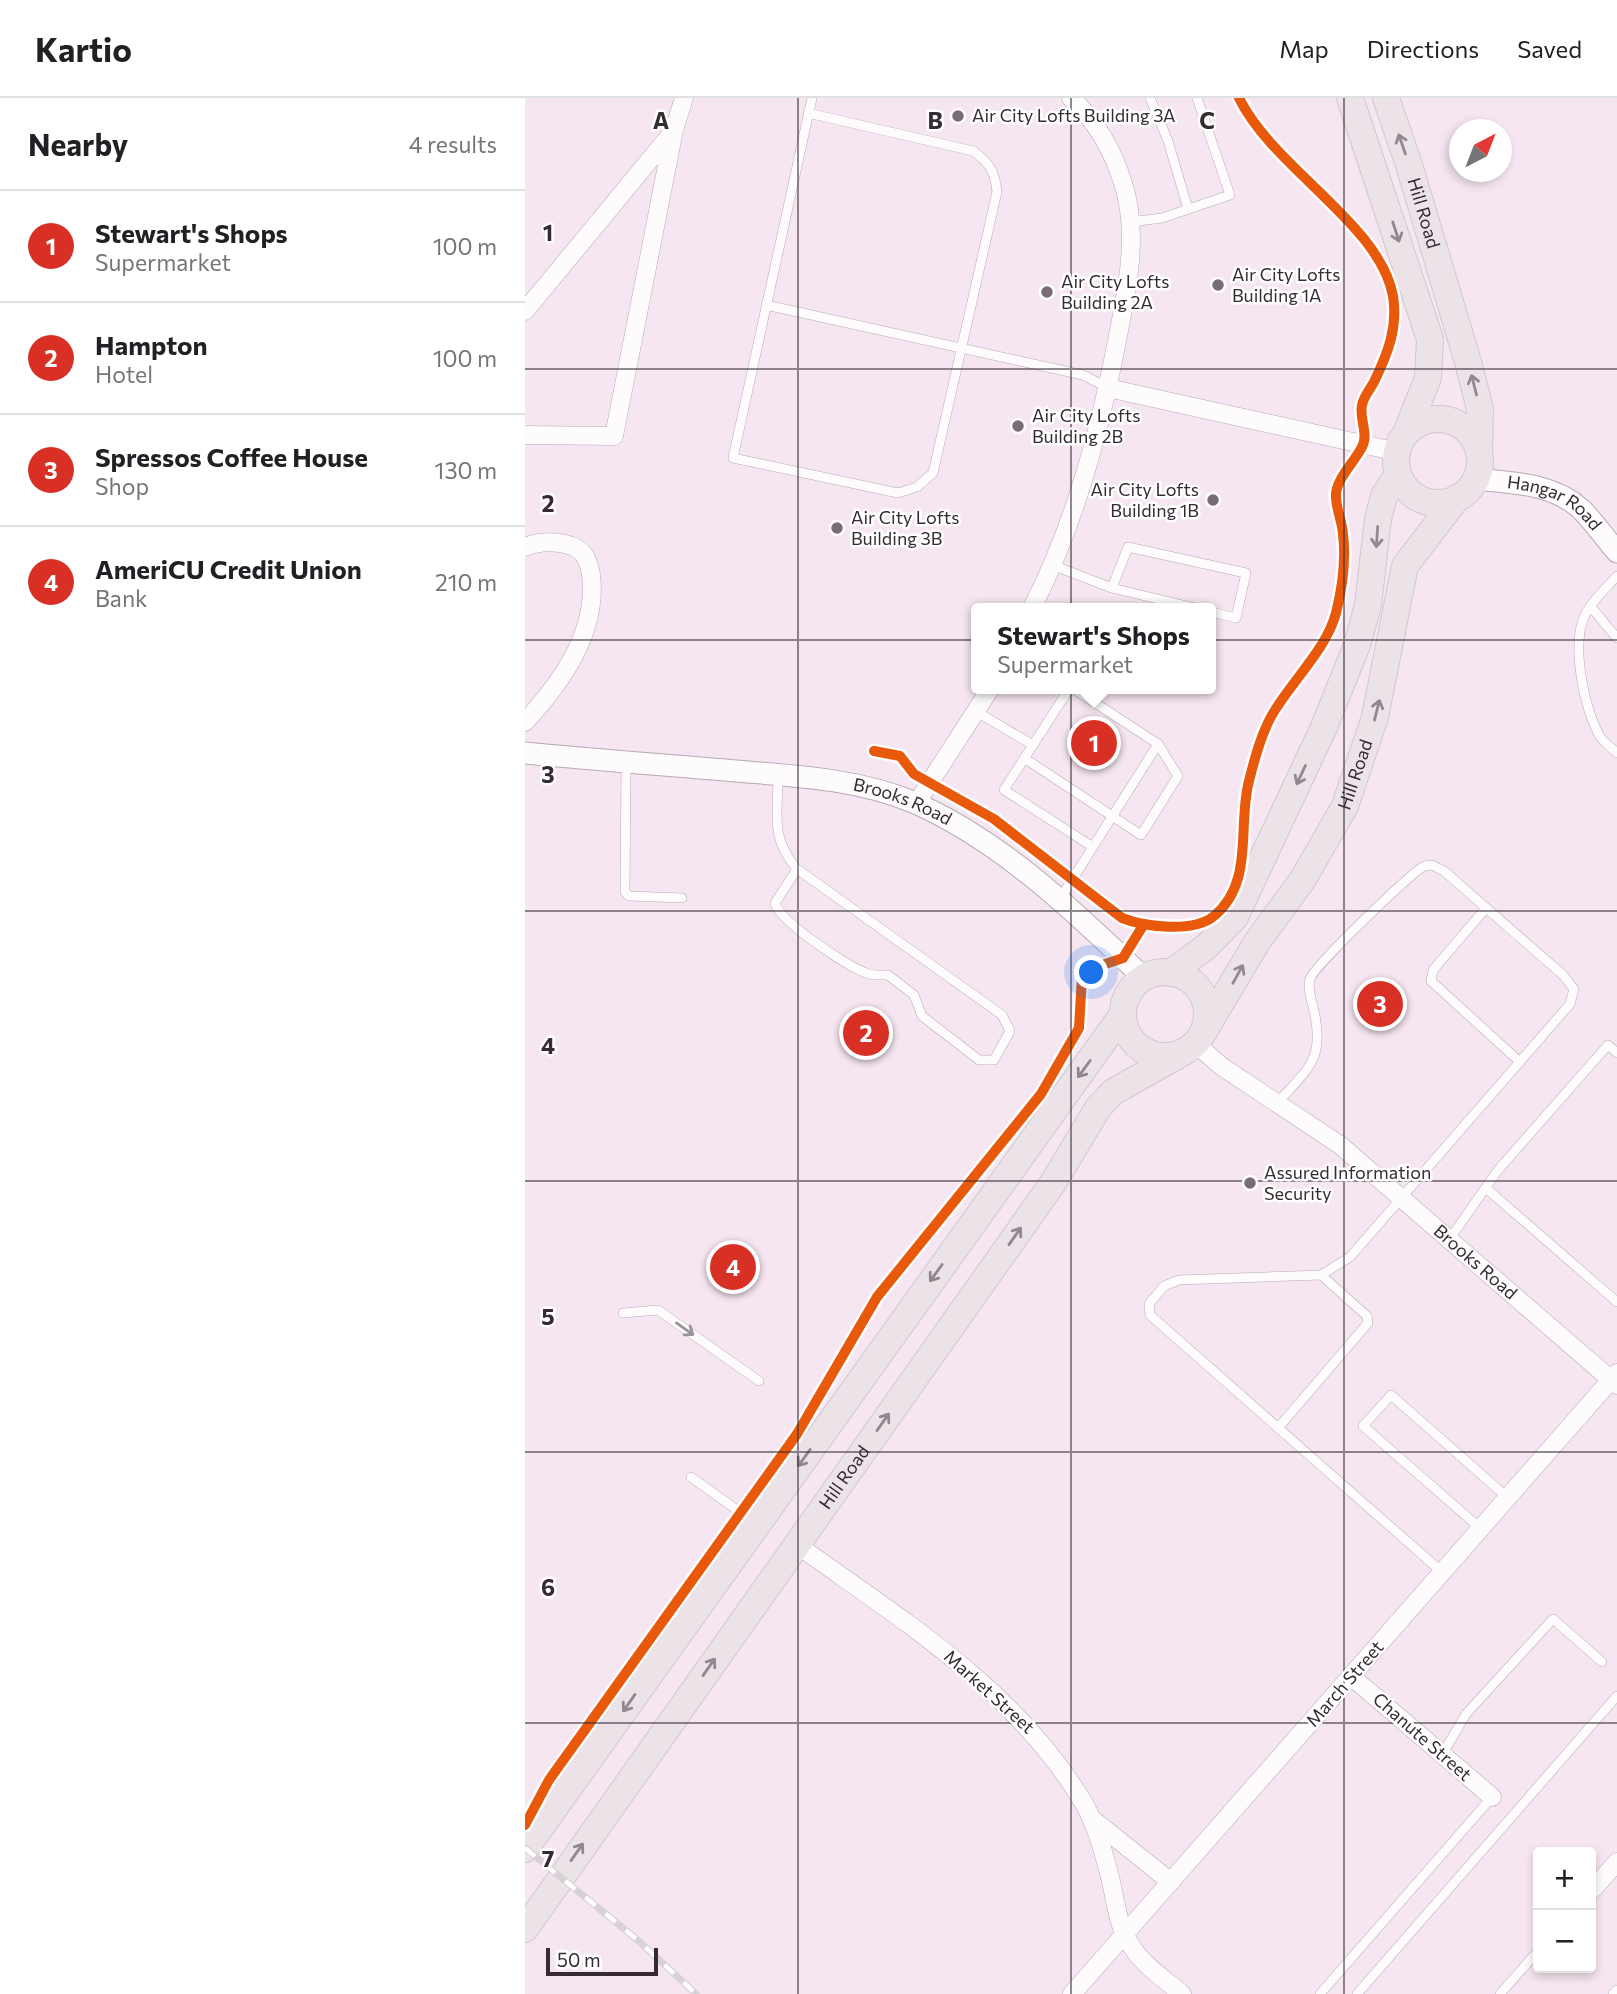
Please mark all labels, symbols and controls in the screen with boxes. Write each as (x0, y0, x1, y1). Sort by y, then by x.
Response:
text: Kartio (35, 28, 132, 69)
text: Map (1279, 34, 1329, 63)
text: Directions (1367, 34, 1479, 63)
text: Saved (1517, 34, 1582, 63)
place label: Air City Lofts Building 3A (972, 104, 1176, 126)
text: A (653, 106, 670, 134)
text: B (927, 106, 943, 134)
text: C (1199, 106, 1215, 134)
marker: Air City Lofts Building 3A (950, 108, 966, 124)
north arrow (1449, 119, 1512, 182)
text: Nearby (28, 125, 128, 162)
text: 4 results (409, 130, 497, 158)
one-way arrow (1395, 133, 1407, 155)
street label: Hill Road (1403, 175, 1445, 251)
text: Stewart's Shops (95, 217, 288, 248)
text: 1 (543, 218, 553, 246)
one-way arrow (1390, 221, 1403, 243)
text: 1 (46, 232, 56, 260)
text: 100 m (433, 232, 497, 260)
text: Supermarket (95, 248, 231, 276)
place label: Air City Lofts Building 1A (1232, 263, 1340, 306)
place label: Air City Lofts Building 2A (1061, 270, 1169, 313)
marker: Air City Lofts Building 1A (1210, 277, 1226, 293)
marker: Air City Lofts Building 2A (1039, 284, 1055, 300)
text: Hampton (95, 329, 208, 360)
text: 2 (44, 344, 58, 372)
text: 100 m (433, 344, 497, 372)
text: Hotel (95, 360, 153, 388)
one-way arrow (1467, 374, 1480, 397)
place label: Air City Lofts Building 2B (1032, 404, 1140, 447)
marker: Air City Lofts Building 2B (1010, 418, 1026, 434)
text: Spressos Coffee House (95, 441, 368, 472)
text: 3 (44, 456, 58, 484)
text: 130 m (435, 456, 497, 484)
street label: Hangar Road (1506, 470, 1607, 534)
text: Shop (95, 472, 149, 500)
place label: Air City Lofts Building 1B (1091, 478, 1199, 521)
text: 2 (541, 489, 555, 517)
marker: Air City Lofts Building 1B (1205, 492, 1221, 508)
place label: Air City Lofts Building 3B (851, 506, 959, 549)
marker: Air City Lofts Building 3B (829, 520, 845, 536)
one-way arrow (1370, 525, 1383, 548)
text: AmeriCU Credit Union (95, 553, 362, 584)
text: 4 (44, 568, 58, 596)
text: 210 m (435, 568, 497, 596)
text: Bank (95, 584, 148, 612)
popup (971, 603, 1216, 694)
text: Stewart's Shops (997, 619, 1190, 650)
text: Supermarket (997, 650, 1133, 678)
one-way arrow (1371, 699, 1384, 721)
pin: 1 (1071, 717, 1117, 769)
street label: Hill Road (1333, 736, 1377, 812)
text: 3 (541, 760, 555, 788)
one-way arrow (1294, 765, 1307, 786)
street label: Brooks Road (852, 773, 956, 829)
your location (1074, 955, 1108, 989)
one-way arrow (1232, 964, 1245, 985)
pin: 3 (1357, 978, 1403, 1030)
pin: 2 (843, 1007, 889, 1059)
text: 4 (541, 1031, 555, 1059)
one-way arrow (1076, 1059, 1091, 1078)
place label: Assured Information Security (1264, 1161, 1431, 1204)
marker: Assured Information Security (1242, 1175, 1258, 1191)
street label: Brooks Road (1430, 1219, 1522, 1304)
one-way arrow (1008, 1227, 1022, 1246)
pin: 4 (710, 1241, 756, 1293)
one-way arrow (929, 1263, 943, 1282)
text: 5 (541, 1302, 555, 1330)
one-way arrow (675, 1322, 694, 1336)
one-way arrow (876, 1413, 890, 1432)
street label: Hill Road (814, 1441, 874, 1513)
one-way arrow (796, 1448, 811, 1467)
text: 6 (541, 1573, 555, 1601)
street label: March Street (1301, 1636, 1388, 1731)
street label: Market Street (940, 1645, 1039, 1738)
one-way arrow (701, 1658, 716, 1677)
street label: Chanute Street (1369, 1687, 1476, 1785)
one-way arrow (622, 1693, 636, 1712)
one-way arrow (570, 1843, 584, 1862)
text: 7 (542, 1844, 554, 1872)
map controls (1533, 1847, 1596, 1973)
button: + (1533, 1847, 1596, 1910)
button: − (1533, 1910, 1596, 1973)
scale bar (546, 1945, 658, 1977)
text: 50 m (557, 1948, 601, 1971)

